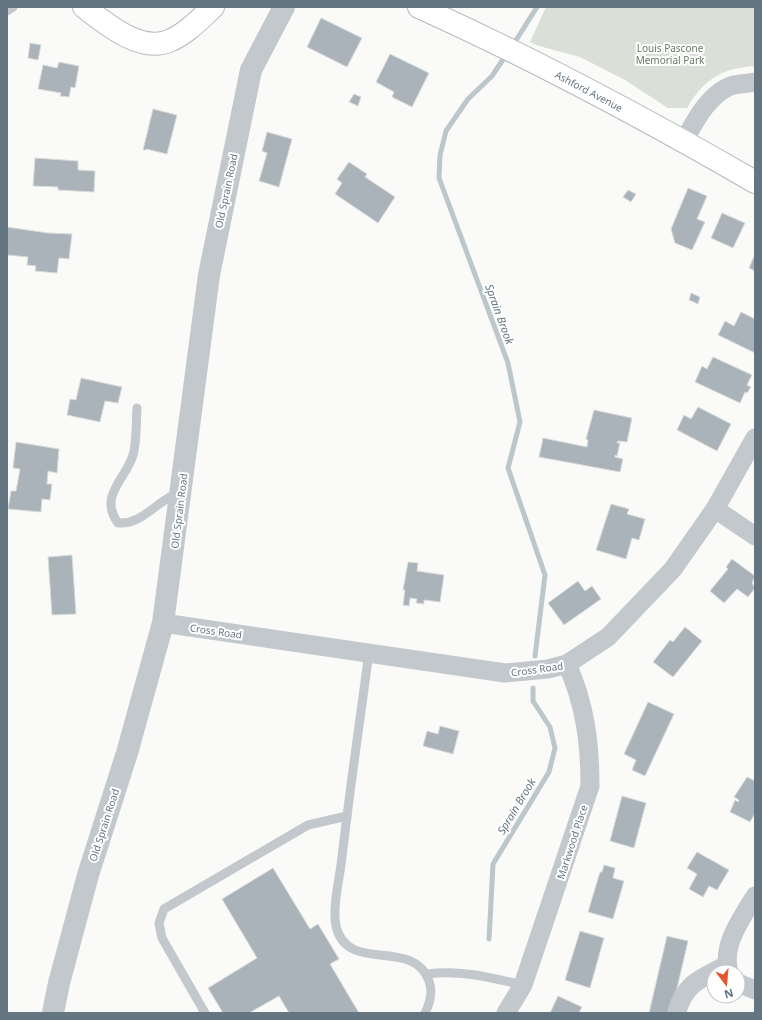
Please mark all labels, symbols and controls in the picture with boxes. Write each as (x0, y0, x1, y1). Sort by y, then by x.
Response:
park label: Louis Pascone Memorial Park (636, 41, 705, 67)
street label: Ashford Avenue (553, 67, 626, 115)
street label: Old Sprain Road (211, 153, 241, 229)
water label: Sprain Brook (482, 282, 518, 347)
street label: Old Sprain Road (167, 473, 191, 549)
street label: Cross Road (189, 620, 243, 642)
street label: Cross Road (510, 658, 564, 680)
water label: Sprain Brook (493, 775, 539, 837)
street label: Old Sprain Road (86, 787, 122, 863)
street label: Markwood Place (553, 803, 591, 881)
north arrow (706, 964, 746, 1004)
text: N (723, 986, 735, 1003)

